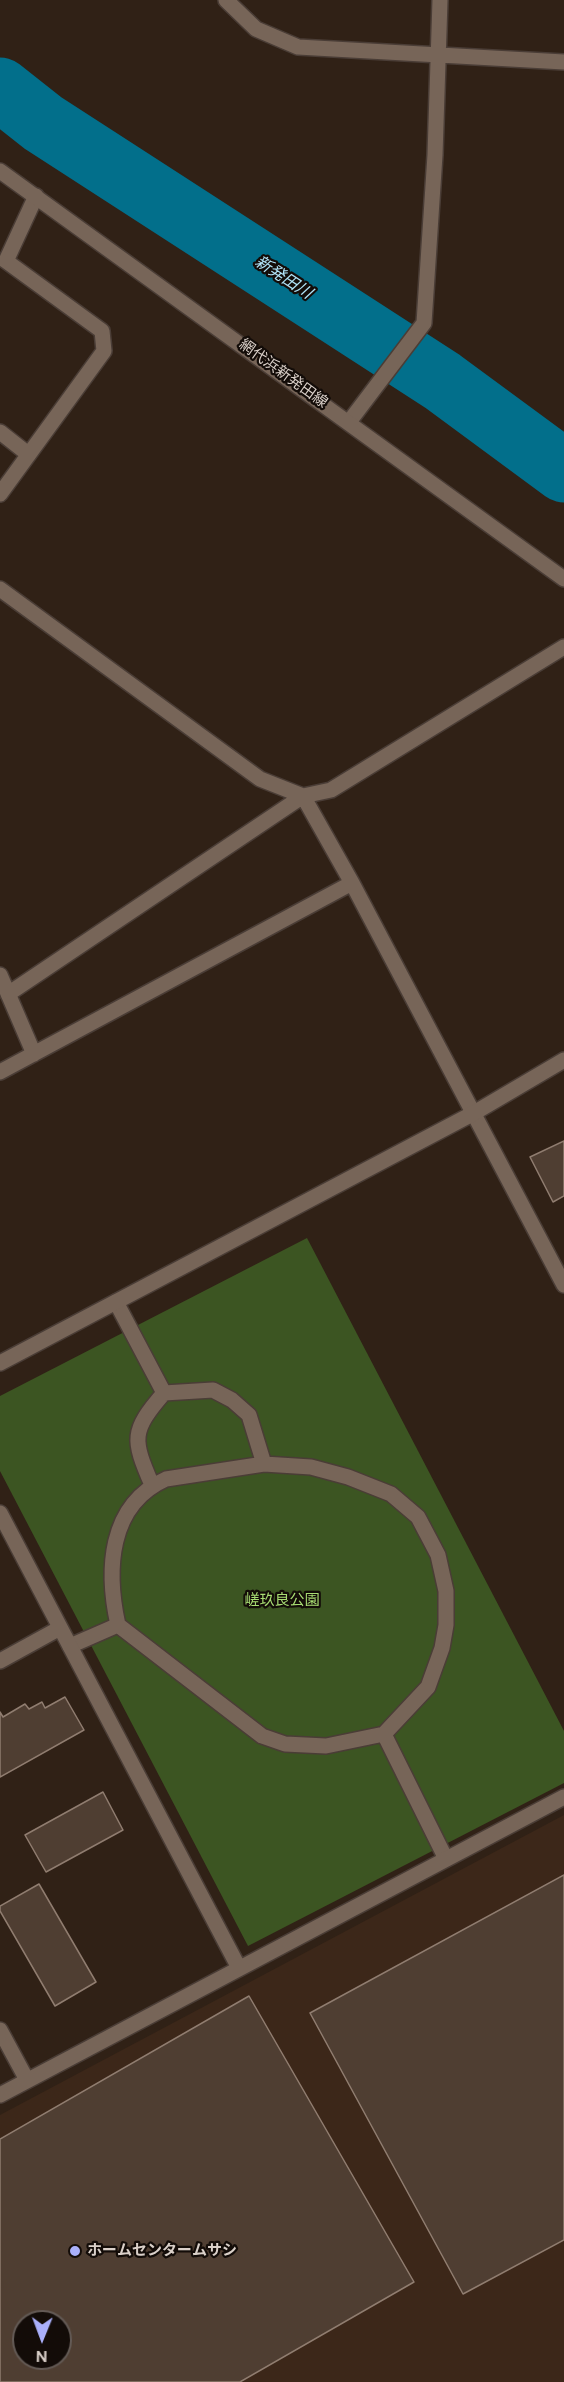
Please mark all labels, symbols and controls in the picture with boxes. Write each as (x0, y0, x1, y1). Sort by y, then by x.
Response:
water label: 新発田川 (251, 253, 315, 303)
street label: 網代浜新発田線 (235, 336, 331, 412)
park label: 嵯玖良公園 (245, 1592, 319, 1610)
place label: ホームセンタームサシ (87, 2242, 237, 2260)
marker: ホームセンタームサシ (68, 2244, 82, 2258)
north arrow (12, 2310, 72, 2370)
text: N (36, 2346, 48, 2367)

